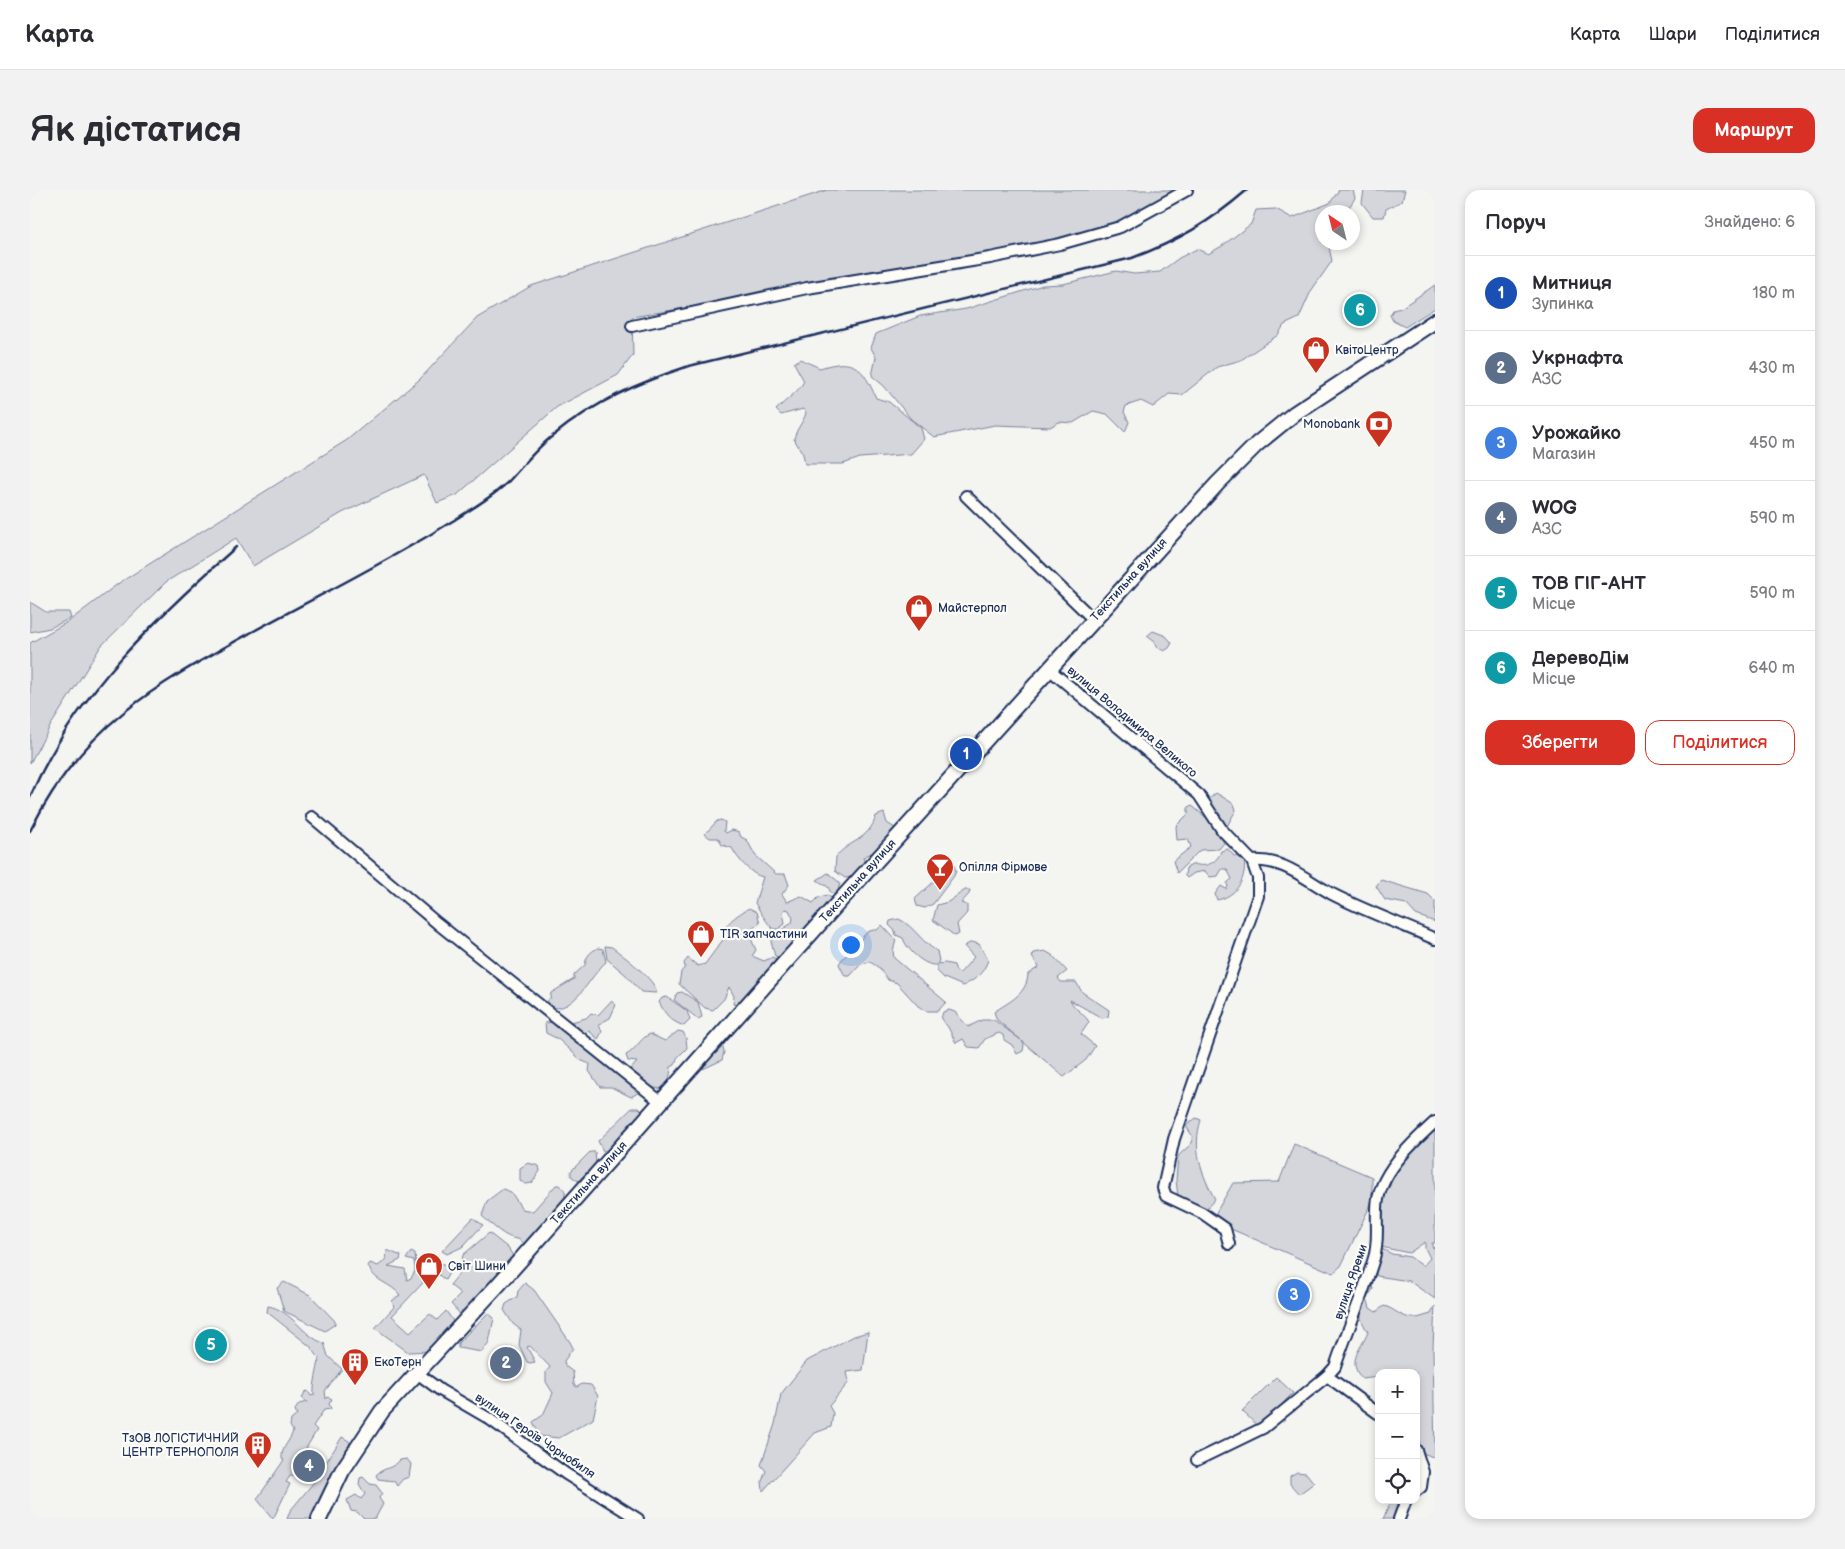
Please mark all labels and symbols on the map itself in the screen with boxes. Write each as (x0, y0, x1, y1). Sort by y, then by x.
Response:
north arrow (1315, 205, 1360, 250)
pin: 6 (1344, 291, 1376, 329)
shop icon: КвітоЦентр (1301, 335, 1331, 374)
place label: КвітоЦентр (1335, 343, 1399, 358)
bank icon: Monobank (1364, 409, 1394, 448)
place label: Monobank (1303, 417, 1360, 432)
street label: Текстильна вулиця (1088, 535, 1171, 625)
shop icon: Майстерпол (904, 593, 934, 632)
place label: Майстерпол (938, 601, 1007, 616)
street label: вулиця Володимира Великого (1064, 663, 1200, 781)
pin: 1 (950, 735, 982, 773)
street label: Текстильна вулиця (817, 836, 900, 926)
bar icon: Опілля Фірмове (925, 852, 955, 891)
place label: Опілля Фірмове (959, 860, 1048, 875)
shop icon: TIR запчастини (686, 919, 716, 958)
place label: TIR запчастини (720, 927, 807, 942)
your location (838, 932, 864, 958)
street label: Текстильна вулиця (548, 1138, 631, 1228)
street label: вулиця Яреми (1331, 1242, 1371, 1322)
shop icon: Світ Шини (414, 1251, 444, 1290)
place label: Світ Шини (448, 1259, 506, 1274)
pin: 3 (1278, 1276, 1310, 1314)
pin: 5 (195, 1326, 227, 1364)
pin: 2 (490, 1344, 522, 1382)
building icon: ЕкоТерн (340, 1347, 370, 1386)
place label: ЕкоТерн (374, 1355, 421, 1370)
street label: вулиця Героїв Чорнобиля (472, 1390, 598, 1482)
building icon: ТзОВ ЛОГІСТИЧНИЙ ЦЕНТР ТЕРНОПОЛЯ (243, 1430, 273, 1469)
place label: ТзОВ ЛОГІСТИЧНИЙ ЦЕНТР ТЕРНОПОЛЯ (122, 1431, 239, 1460)
pin: 4 (293, 1447, 325, 1485)

